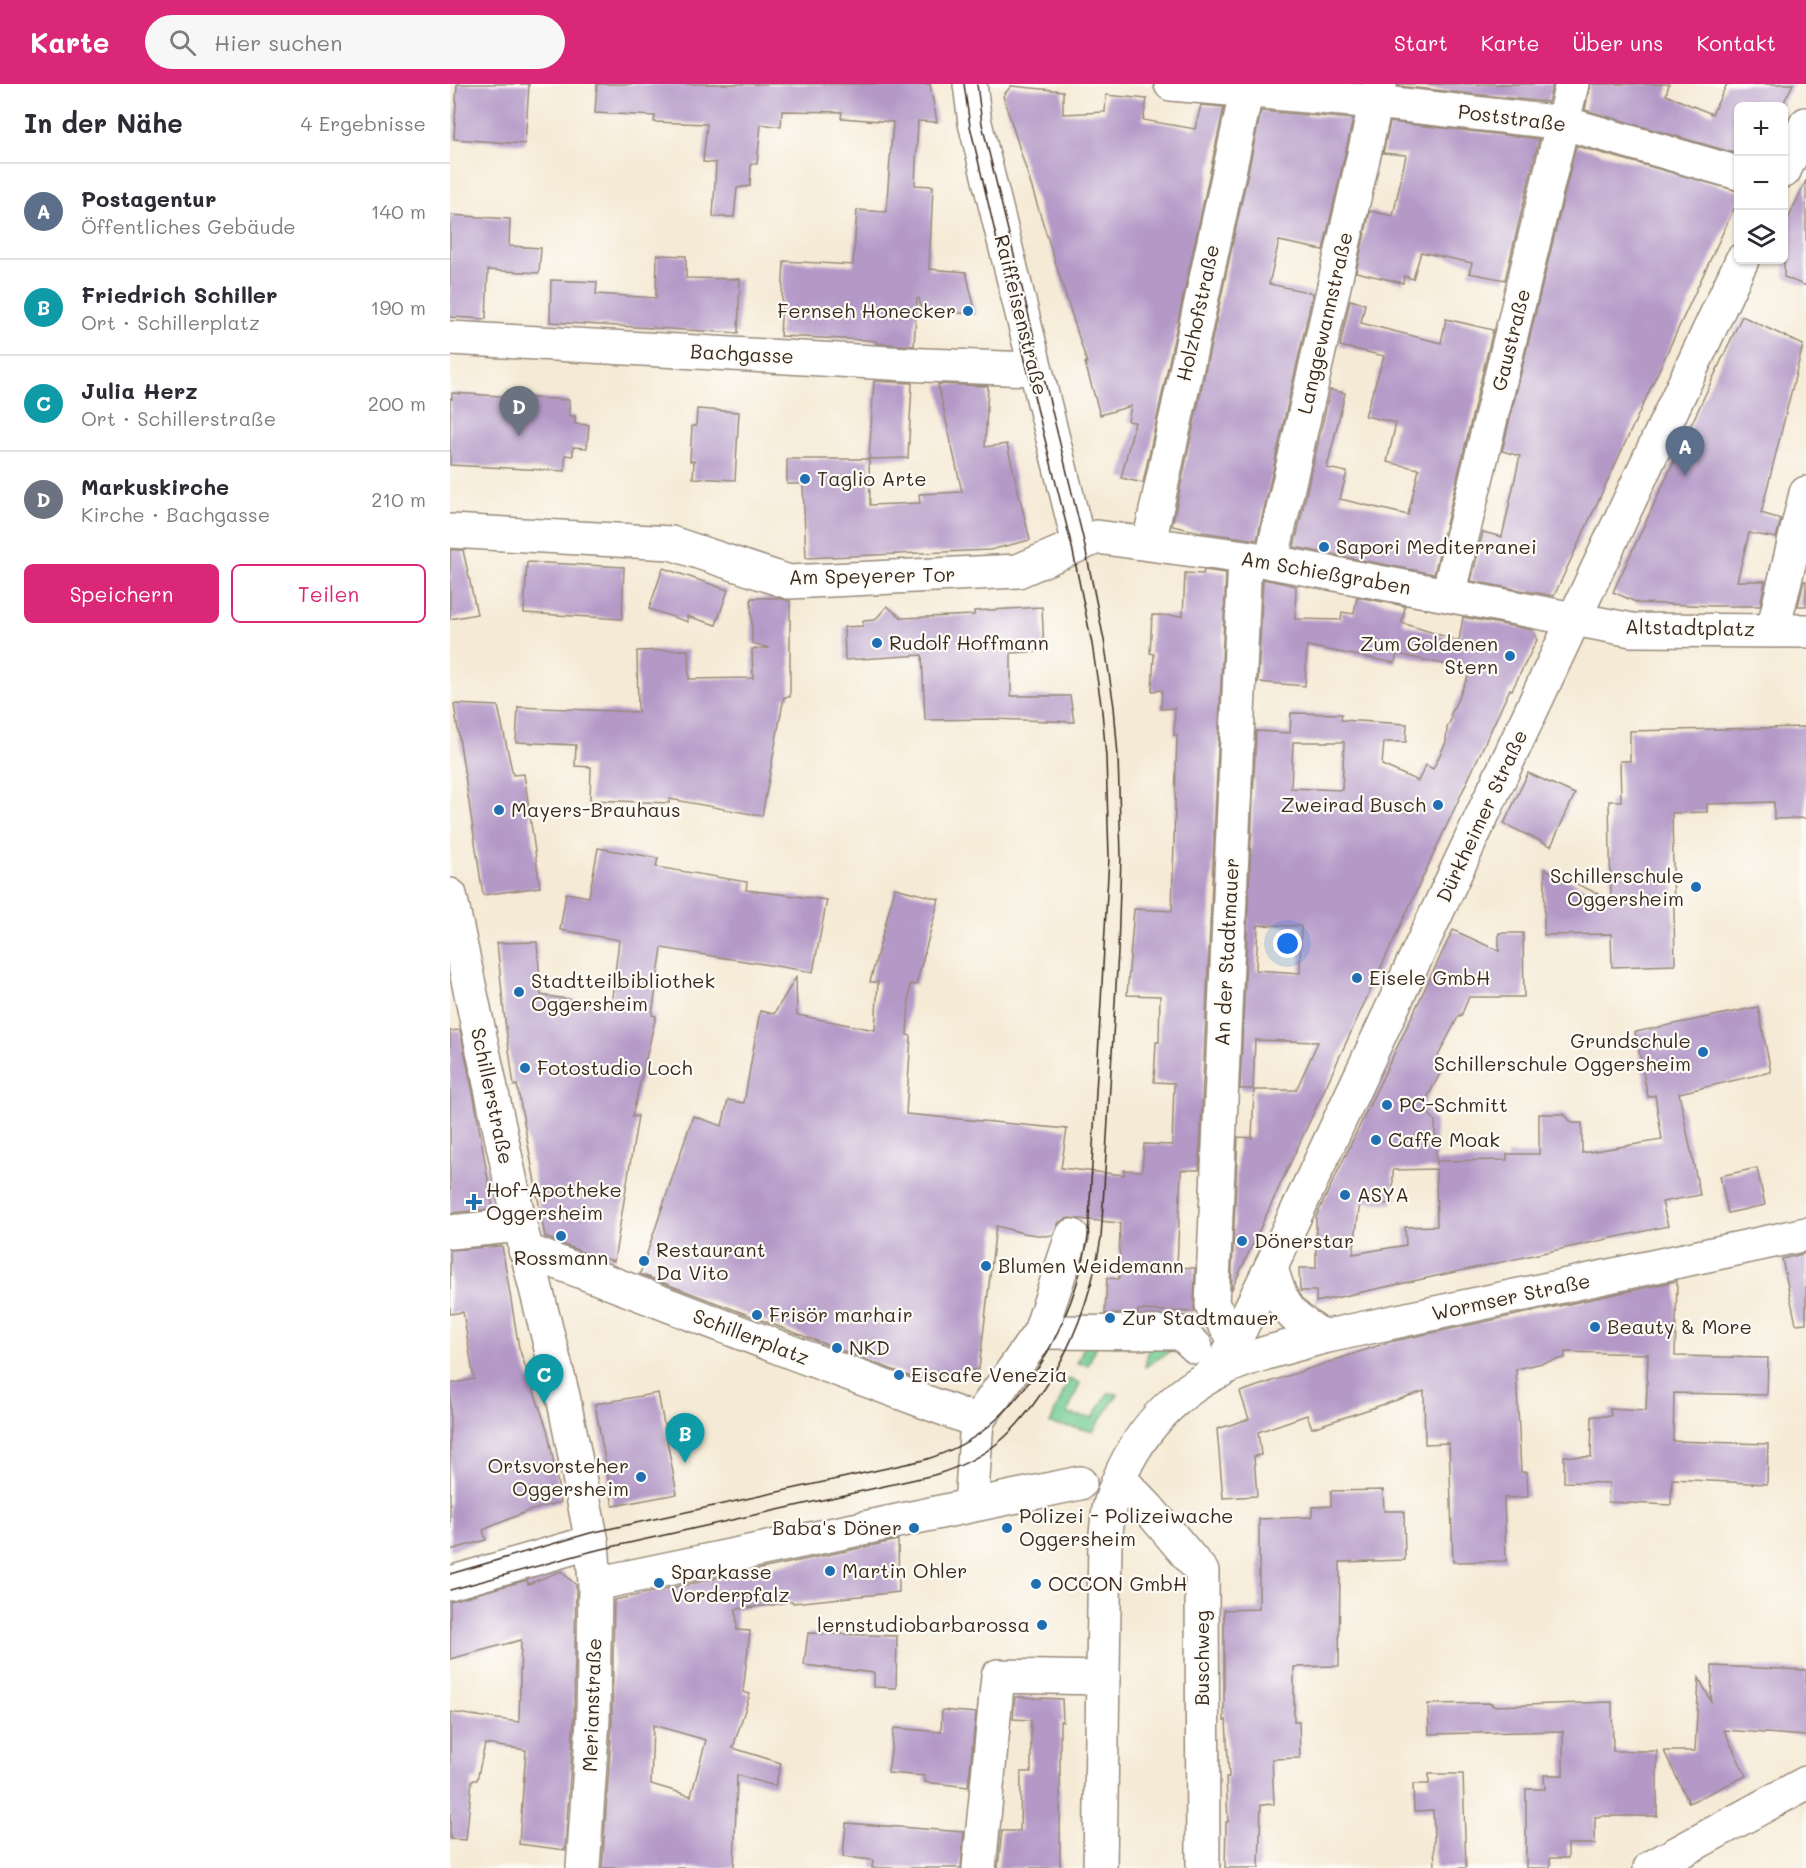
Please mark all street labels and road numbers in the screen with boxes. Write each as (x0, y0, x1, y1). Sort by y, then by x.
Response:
street label: Poststraße (1457, 97, 1568, 137)
street label: Langgewannstraße (1290, 229, 1358, 416)
street label: Raiffeisenstraße (989, 232, 1055, 398)
street label: Holzhofstraße (1170, 242, 1224, 384)
street label: Gaustraße (1485, 286, 1535, 394)
street label: Bachgasse (690, 337, 795, 369)
street label: Am Schießgraben (1239, 544, 1413, 600)
street label: Am Speyerer Tor (788, 561, 956, 589)
street label: Altstadtplatz (1625, 613, 1755, 641)
street label: Dürkheimer Straße (1430, 725, 1532, 906)
street label: An der Stadtmauer (1208, 857, 1244, 1047)
street label: Schillerstraße (466, 1025, 520, 1166)
street label: Wormser Straße (1429, 1267, 1593, 1326)
street label: Schillerplatz (689, 1302, 813, 1370)
street label: Buschweg (1188, 1610, 1214, 1706)
street label: Merianstraße (576, 1637, 606, 1772)

